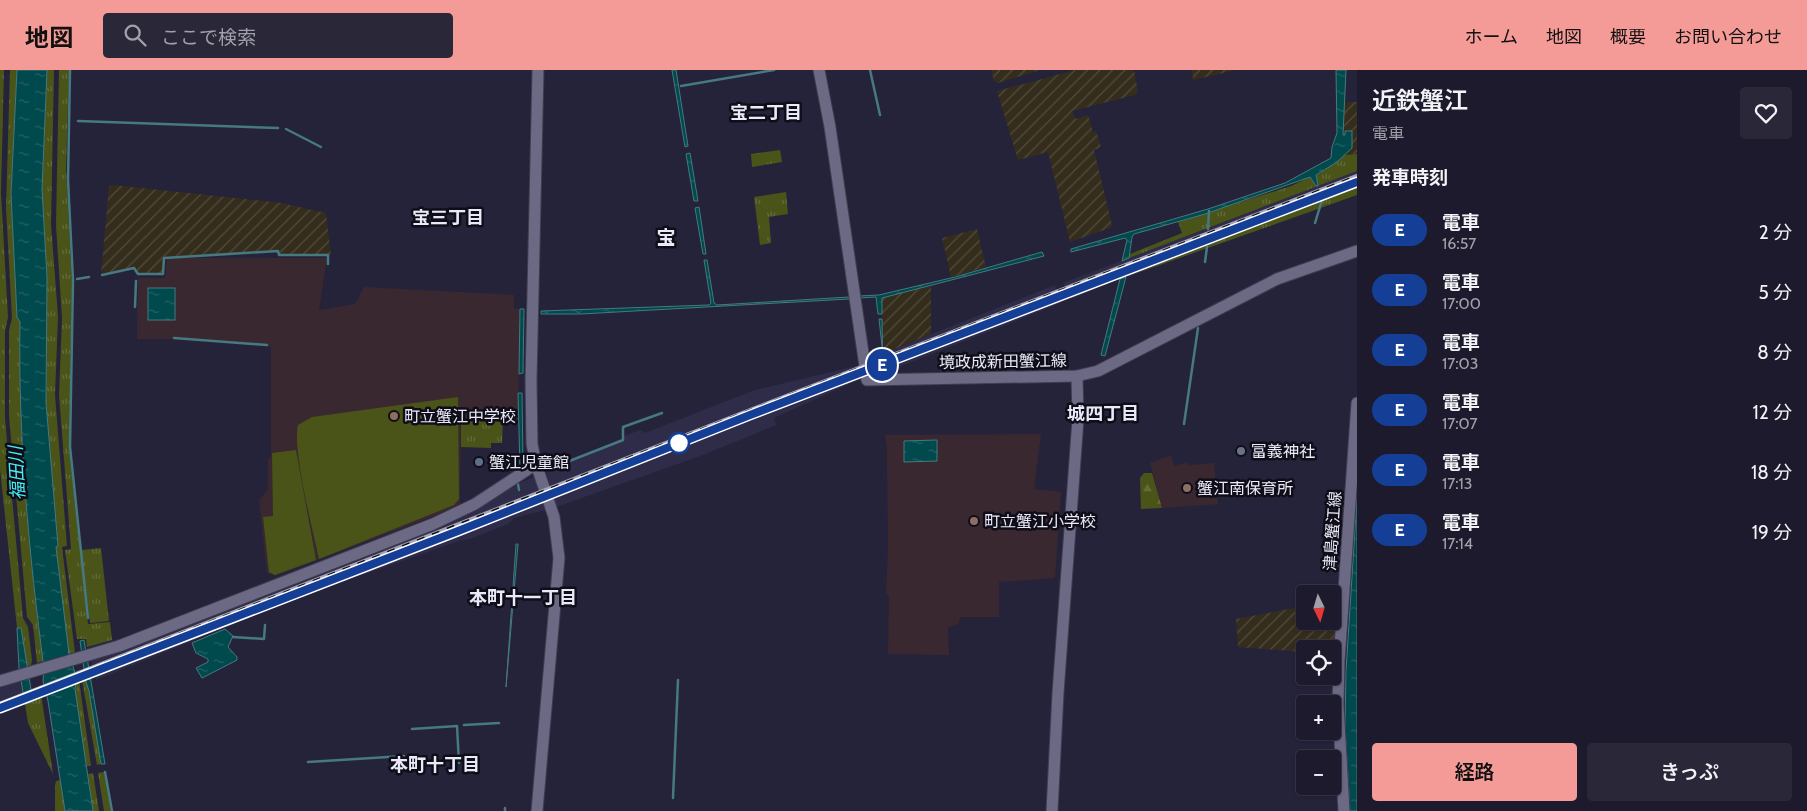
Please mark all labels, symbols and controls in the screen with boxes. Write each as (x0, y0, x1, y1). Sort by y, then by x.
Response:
search box (103, 13, 453, 58)
icon: search (121, 21, 149, 49)
text: 地図 (25, 23, 73, 52)
text: ここで検索 (161, 26, 256, 49)
text: ホーム (1465, 26, 1518, 48)
text: 地図 (1546, 26, 1582, 48)
text: 概要 (1610, 26, 1646, 48)
text: お問い合わせ (1674, 26, 1782, 48)
text: 近鉄蟹江 (1372, 86, 1468, 115)
button: heart (1740, 87, 1792, 139)
district label: 宝二丁目 (730, 102, 802, 124)
text: 電車 (1372, 124, 1404, 143)
text: 発車時刻 (1372, 166, 1448, 189)
district label: 宝三丁目 (412, 207, 484, 229)
text: 電車 (1442, 211, 1480, 234)
text: E (1394, 219, 1405, 241)
text: 2 分 (1759, 221, 1792, 244)
district label: 宝 (656, 226, 676, 249)
text: 16:57 (1442, 234, 1476, 253)
text: 電車 (1442, 271, 1480, 294)
text: E (1394, 279, 1405, 301)
text: 5 分 (1758, 281, 1792, 304)
text: 17:00 (1442, 294, 1481, 313)
text: 電車 (1442, 331, 1480, 354)
text: E (1394, 339, 1405, 361)
text: 8 分 (1757, 341, 1792, 364)
line badge: E (866, 349, 898, 381)
street label: 境政成新田蟹江線 (939, 351, 1067, 372)
text: E (877, 354, 887, 376)
text: 17:03 (1442, 354, 1478, 373)
text: 電車 (1442, 391, 1480, 414)
text: E (1394, 399, 1405, 421)
text: 12 分 (1753, 401, 1792, 424)
district label: 城四丁目 (1067, 403, 1139, 425)
place label: 町立蟹江中学校 (404, 407, 516, 426)
marker: 町立蟹江中学校 (388, 410, 400, 422)
text: 17:07 (1442, 414, 1478, 433)
unlabelled marker (668, 432, 690, 454)
place label: 富義神社 (1251, 442, 1315, 461)
water label: 福田川 (4, 443, 29, 501)
marker: 富義神社 (1235, 445, 1247, 457)
text: 電車 (1442, 451, 1480, 474)
place label: 蟹江児童館 (489, 453, 569, 472)
marker: 蟹江児童館 (473, 456, 485, 468)
text: E (1394, 459, 1405, 481)
text: 18 分 (1751, 461, 1792, 484)
text: 17:13 (1442, 474, 1472, 493)
place label: 蟹江南保育所 (1197, 479, 1293, 498)
marker: 蟹江南保育所 (1181, 482, 1193, 494)
street label: 津島蟹江線 (1320, 490, 1345, 572)
text: 電車 (1442, 511, 1480, 534)
place label: 町立蟹江小学校 (984, 512, 1096, 531)
marker: 町立蟹江小学校 (968, 515, 980, 527)
text: E (1394, 519, 1405, 541)
text: 19 分 (1752, 521, 1792, 544)
text: 17:14 (1442, 534, 1473, 553)
north arrow (1296, 585, 1341, 630)
map controls (1296, 585, 1341, 795)
district label: 本町十一丁目 (469, 587, 577, 609)
button: locate (1296, 640, 1341, 685)
button: + (1296, 695, 1341, 740)
button: 経路 (1372, 743, 1577, 801)
button: きっぷ (1587, 743, 1792, 801)
button: − (1296, 750, 1341, 795)
district label: 本町十丁目 (390, 754, 480, 776)

